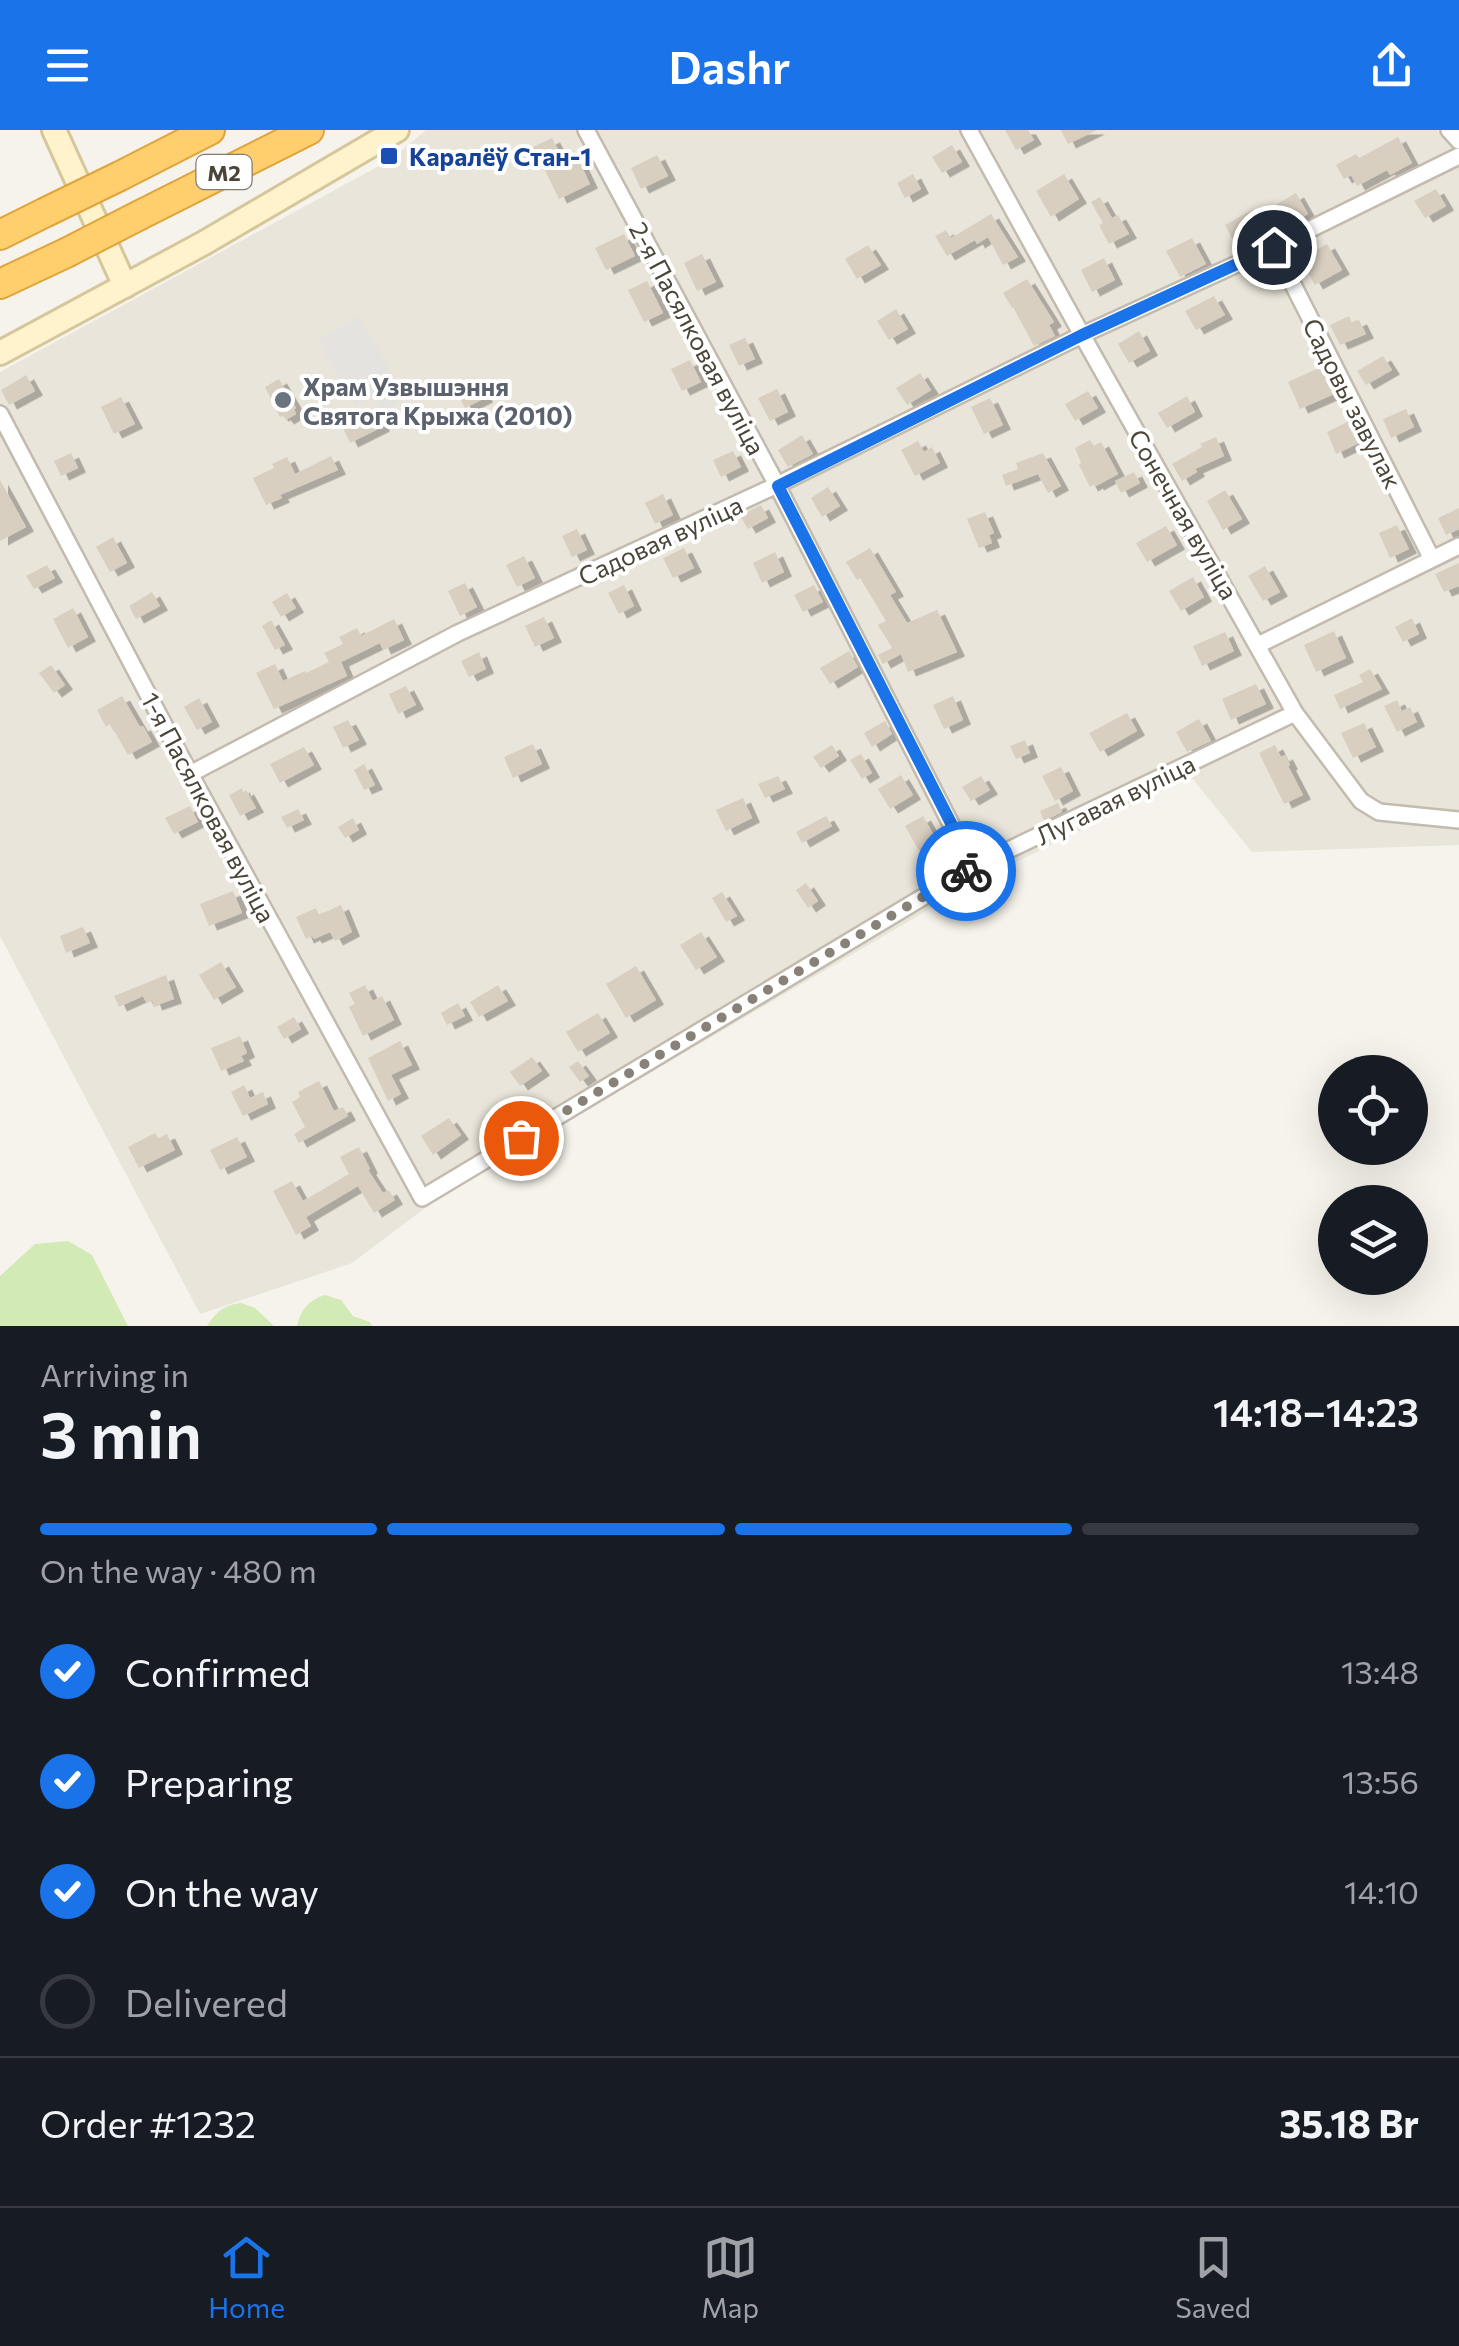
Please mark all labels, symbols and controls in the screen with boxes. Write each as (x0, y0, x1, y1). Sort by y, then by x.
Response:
icon: menu (40, 38, 95, 93)
text: Dashr (669, 38, 790, 93)
icon: share (1364, 38, 1419, 93)
place label: Каралёў Стан-1 (409, 141, 592, 171)
marker: Каралёў Стан-1 (378, 145, 400, 167)
road number: М2 (196, 155, 252, 189)
pin (1232, 205, 1317, 290)
street label: 2-я Пасялковая вуліца (624, 216, 772, 460)
icon: home (1247, 220, 1302, 275)
street label: Садовы завулак (1297, 313, 1409, 493)
place label: Храм Узвышэння Святога Крыжа (2010) (303, 371, 572, 430)
marker: Храм Узвышэння Святога Крыжа (2010) (272, 389, 294, 411)
street label: Сонечная вуліца (1123, 424, 1245, 604)
street label: Садовая вуліца (573, 489, 747, 591)
street label: 1-я Пасялковая вуліца (136, 687, 282, 927)
street label: Лугавая вуліца (1030, 747, 1200, 851)
courier (916, 821, 1016, 921)
icon: bike (939, 844, 994, 899)
map controls (1318, 1055, 1428, 1295)
button: locate (1318, 1055, 1428, 1165)
pin (479, 1096, 564, 1181)
icon: bag (494, 1111, 549, 1166)
button: layers (1318, 1185, 1428, 1295)
text: Arriving in (40, 1354, 189, 1394)
text: 14:18–14:23 (1213, 1388, 1419, 1435)
text: 3 min (40, 1392, 202, 1471)
text: On the way · 480 m (40, 1550, 317, 1590)
icon: check (40, 1644, 95, 1699)
text: Confirmed (125, 1648, 311, 1695)
text: 13:48 (1341, 1651, 1419, 1691)
icon: check (40, 1754, 95, 1809)
text: Preparing (125, 1758, 293, 1805)
text: 13:56 (1342, 1761, 1419, 1801)
icon: check (40, 1864, 95, 1919)
text: On the way (125, 1868, 319, 1915)
text: 14:10 (1344, 1871, 1419, 1911)
text: Delivered (125, 1978, 288, 2025)
text: Order #1232 (40, 2099, 256, 2146)
text: 35.18 Br (1279, 2099, 1419, 2146)
tab: Home (208, 2230, 285, 2324)
tab: Map (701, 2230, 759, 2324)
tab: Saved (1175, 2230, 1251, 2324)

